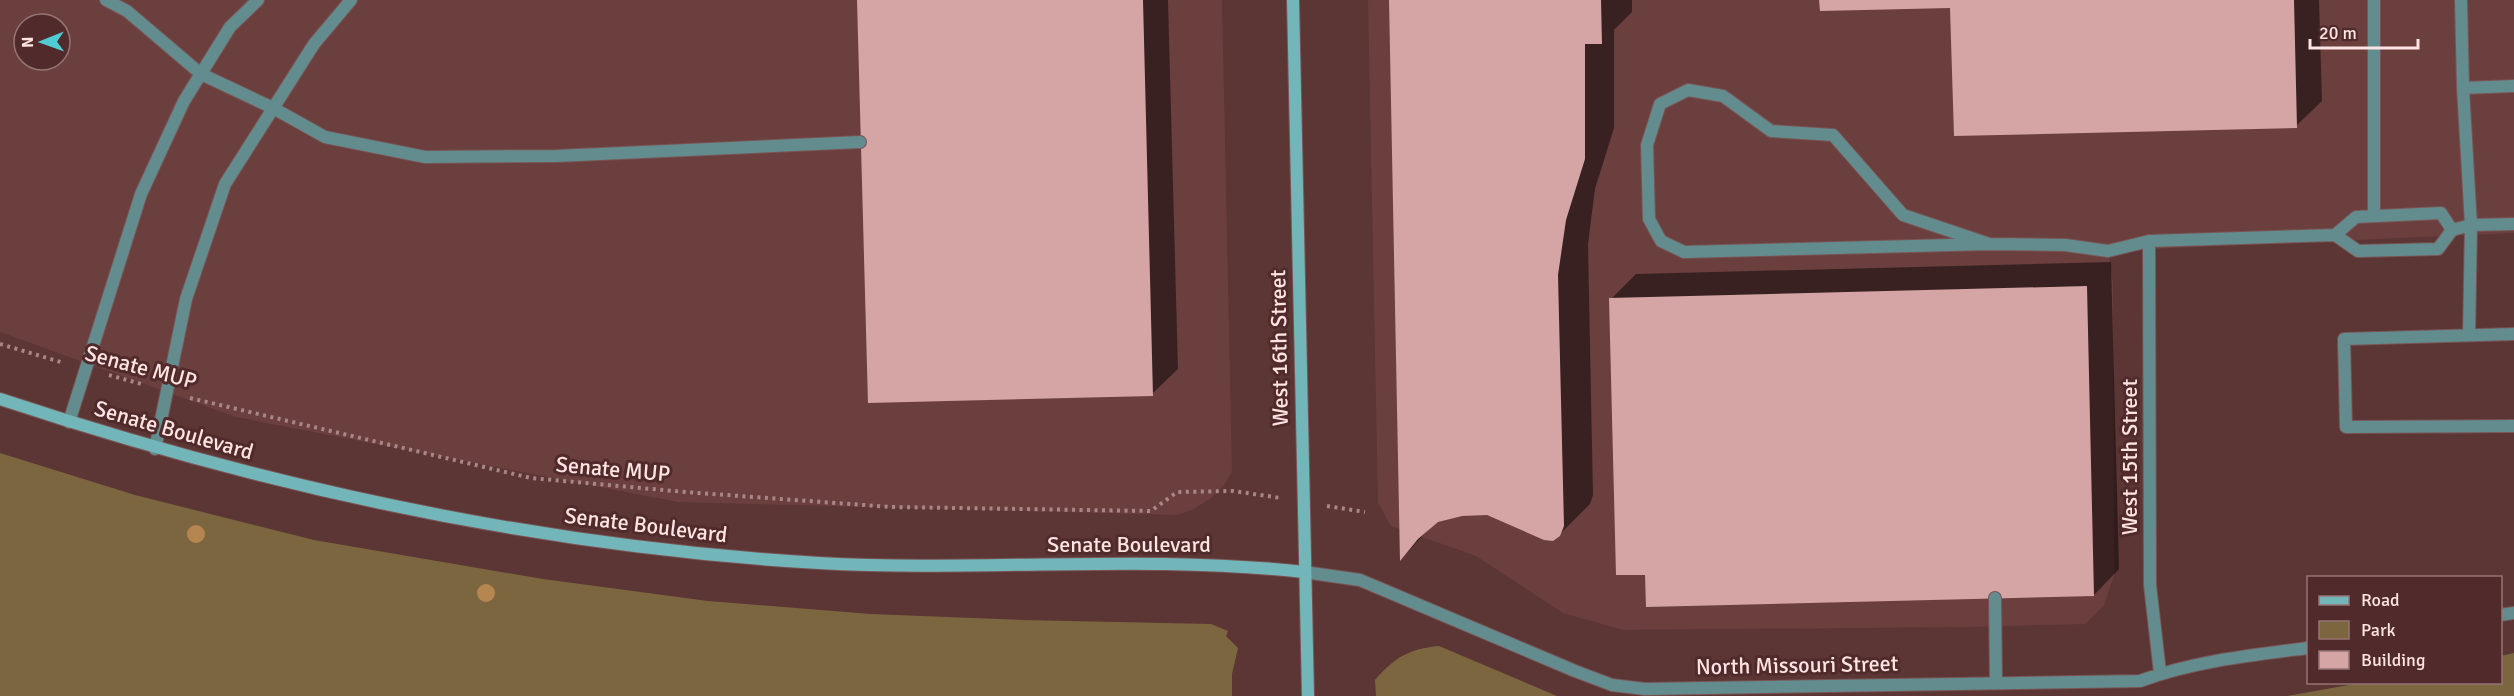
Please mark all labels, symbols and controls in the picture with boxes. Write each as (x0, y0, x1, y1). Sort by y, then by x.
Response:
north arrow (12, 12, 72, 72)
scale bar (2310, 12, 2418, 50)
text: 20 m (2319, 22, 2357, 44)
text: N (18, 37, 38, 48)
street label: West 16th Street (1264, 269, 1294, 427)
street label: Senate MUP (82, 339, 200, 395)
street label: West 15th Street (2116, 378, 2143, 535)
street label: Senate Boulevard (91, 394, 257, 466)
street label: Senate MUP (555, 451, 671, 487)
street label: Senate Boulevard (563, 502, 729, 548)
street label: Senate Boulevard (1047, 531, 1211, 558)
legend (2307, 576, 2502, 684)
text: Road (2361, 589, 2400, 611)
text: Park (2361, 619, 2396, 641)
text: Building (2361, 649, 2425, 671)
street label: North Missouri Street (1696, 650, 1899, 680)

